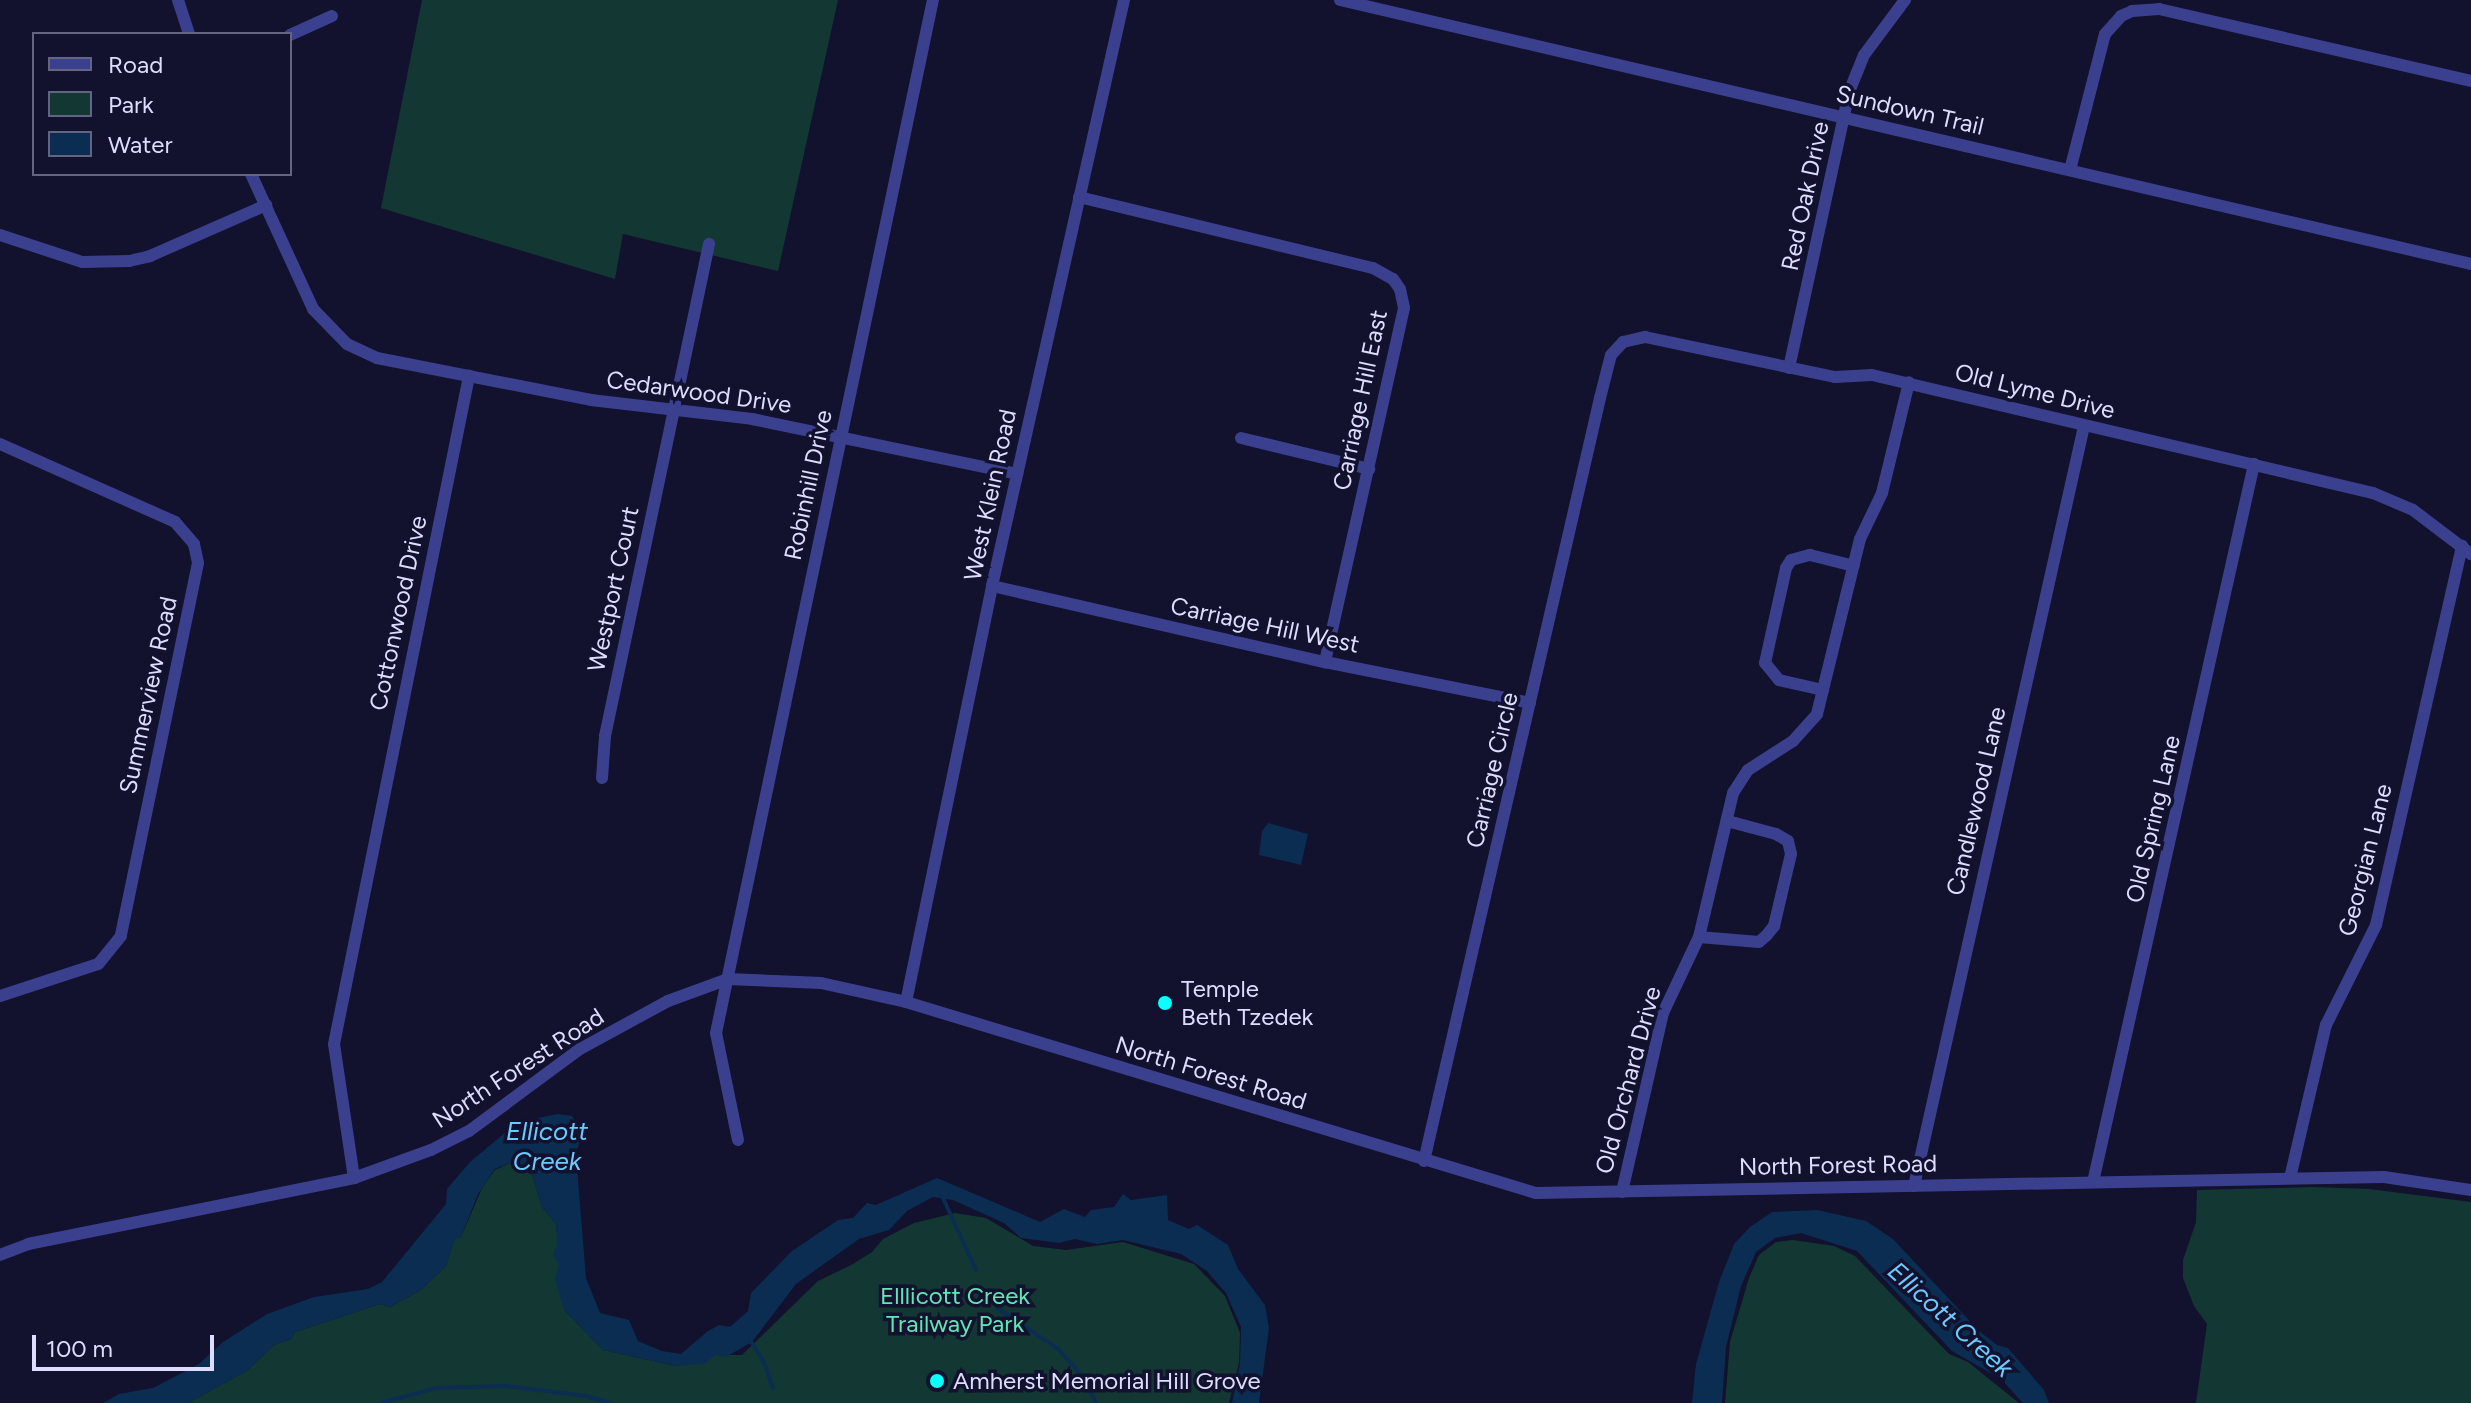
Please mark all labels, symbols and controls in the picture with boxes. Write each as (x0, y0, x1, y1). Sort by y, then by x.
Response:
legend (32, 32, 292, 176)
text: Road (108, 50, 163, 79)
street label: Sundown Trail (1833, 79, 1987, 141)
text: Park (108, 90, 154, 119)
street label: Red Oak Drive (1775, 119, 1835, 273)
text: Water (108, 130, 173, 159)
street label: Carriage Hill East (1327, 307, 1393, 493)
street label: Old Lyme Drive (1952, 357, 2118, 425)
street label: Cedarwood Drive (605, 365, 793, 419)
street label: Robinhill Drive (778, 407, 838, 563)
street label: West Klein Road (958, 407, 1022, 583)
street label: Westport Court (581, 504, 645, 674)
street label: Cottonwood Drive (363, 513, 433, 713)
street label: Carriage Hill West (1168, 591, 1362, 659)
street label: Summerview Road (113, 594, 183, 796)
street label: Carriage Circle (1460, 689, 1524, 851)
street label: Candlewood Lane (1940, 704, 2012, 898)
street label: Old Spring Lane (2120, 732, 2186, 906)
street label: Georgian Lane (2332, 781, 2398, 939)
place label: Temple Beth Tzedek (1181, 975, 1313, 1031)
street label: Old Orchard Drive (1589, 983, 1667, 1177)
marker: Temple Beth Tzedek (1156, 994, 1174, 1012)
street label: North Forest Road (427, 1002, 609, 1134)
street label: North Forest Road (1112, 1030, 1310, 1116)
water label: Ellicott Creek (506, 1116, 588, 1178)
street label: North Forest Road (1739, 1149, 1937, 1181)
water label: Ellicott Creek (1881, 1256, 2019, 1384)
park label: Elllicott Creek Trailway Park (880, 1282, 1030, 1338)
scale bar (36, 1319, 218, 1369)
text: 100 m (46, 1334, 113, 1363)
place label: Amherst Memorial Hill Grove (953, 1367, 1261, 1395)
marker: Amherst Memorial Hill Grove (928, 1372, 946, 1390)

